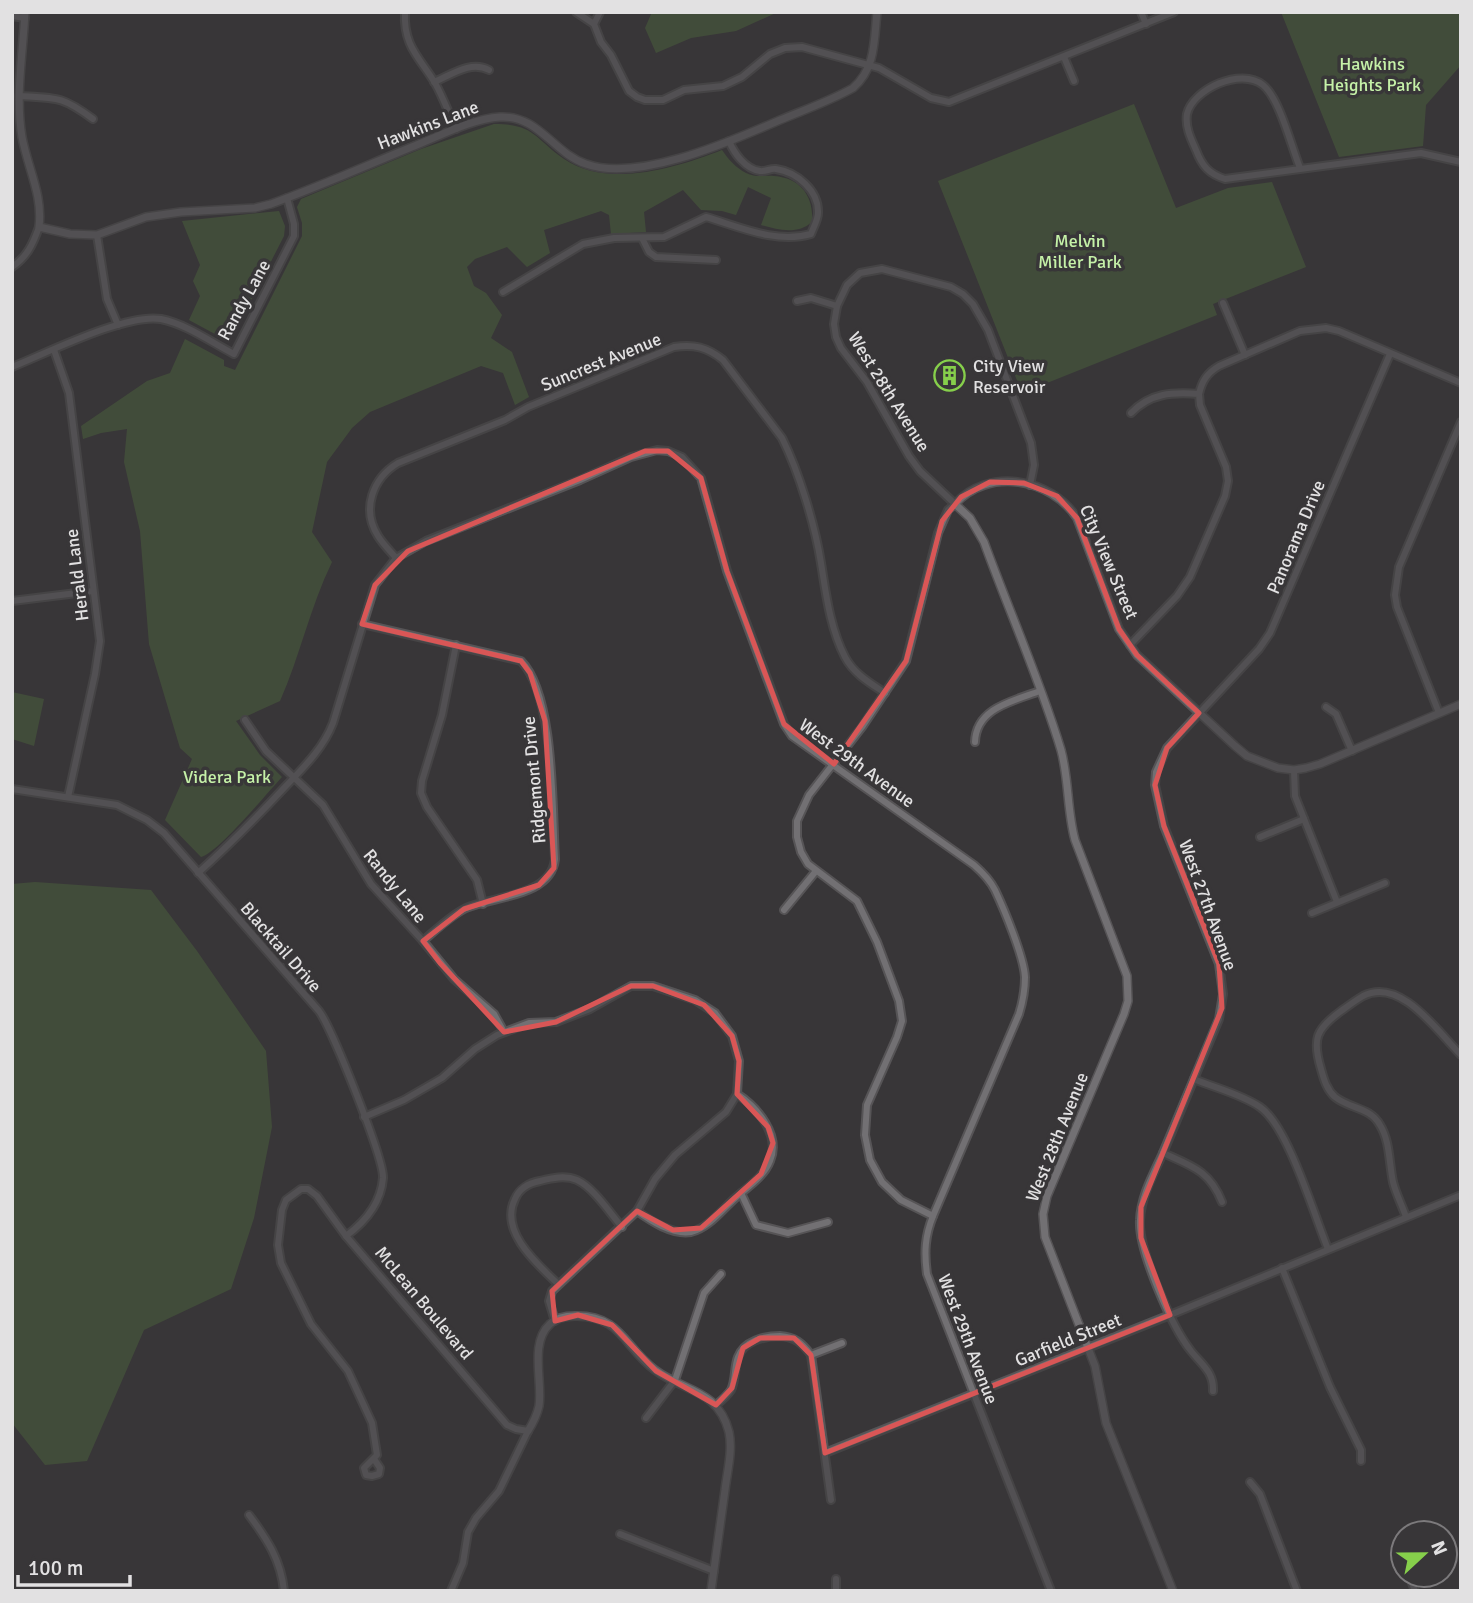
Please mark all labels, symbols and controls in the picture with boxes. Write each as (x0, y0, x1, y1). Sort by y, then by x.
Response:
park label: Hawkins Heights Park (1323, 53, 1421, 96)
street label: Hawkins Lane (374, 96, 482, 154)
park label: Melvin Miller Park (1038, 230, 1122, 273)
street label: Randy Lane (213, 256, 275, 344)
street label: Suncrest Avenue (538, 328, 664, 396)
street label: West 28th Avenue (843, 328, 935, 456)
place label: City View Reservoir (973, 355, 1046, 398)
building icon: City View Reservoir (933, 359, 967, 393)
street label: Panorama Drive (1262, 477, 1330, 597)
street label: City View Street (1075, 501, 1143, 623)
street label: Herald Lane (60, 528, 94, 622)
street label: West 29th Avenue (795, 714, 919, 812)
street label: Ridgemont Drive (517, 715, 551, 845)
park label: Videra Park (183, 766, 271, 788)
street label: West 27th Avenue (1174, 837, 1242, 973)
street label: Randy Lane (359, 845, 431, 927)
street label: Blacktail Drive (236, 897, 326, 997)
street label: West 28th Avenue (1021, 1069, 1093, 1205)
street label: McLean Boulevard (370, 1242, 478, 1364)
street label: West 29th Avenue (933, 1271, 1003, 1407)
street label: Garfield Street (1012, 1309, 1124, 1371)
north arrow (1389, 1519, 1459, 1589)
text: N (1425, 1537, 1452, 1559)
scale bar (18, 1544, 130, 1588)
text: 100 m (28, 1555, 83, 1581)

